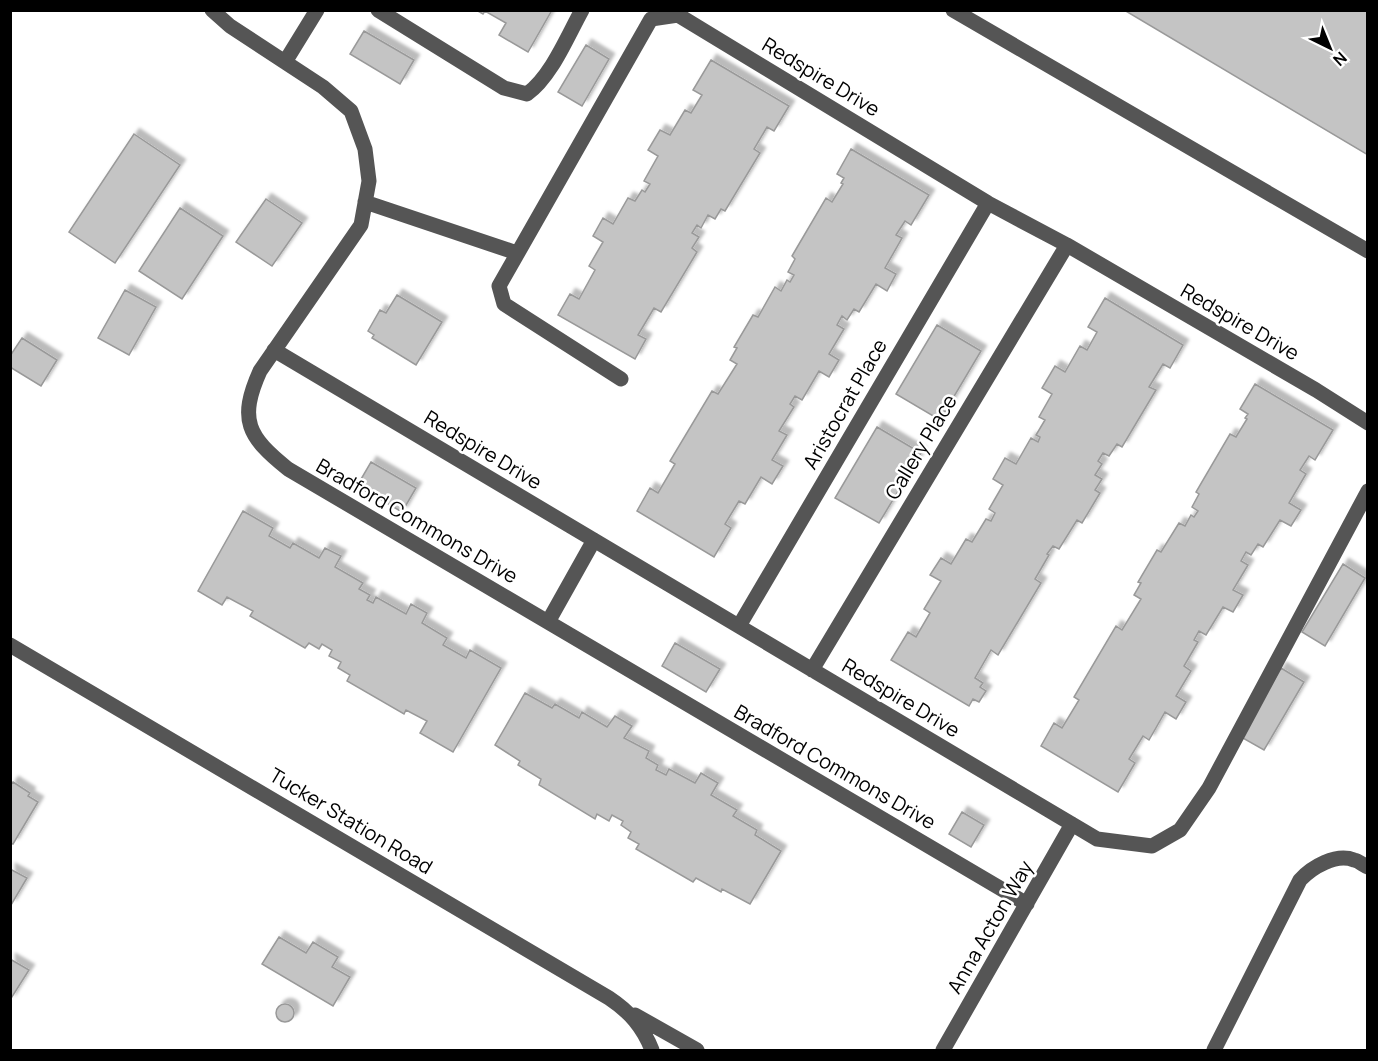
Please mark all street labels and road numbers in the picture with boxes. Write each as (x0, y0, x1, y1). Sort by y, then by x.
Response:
street label: Redspire Drive (757, 31, 885, 122)
street label: Redspire Drive (1176, 277, 1304, 366)
street label: Aristocrat Place (796, 334, 893, 474)
street label: Callery Place (879, 389, 963, 504)
street label: Redspire Drive (419, 404, 547, 495)
street label: Bradford Commons Drive (312, 452, 523, 589)
street label: Redspire Drive (837, 652, 965, 743)
street label: Bradford Commons Drive (730, 698, 941, 835)
street label: Tucker Station Road (265, 761, 438, 880)
street label: Anna Acton Way (941, 855, 1039, 998)

